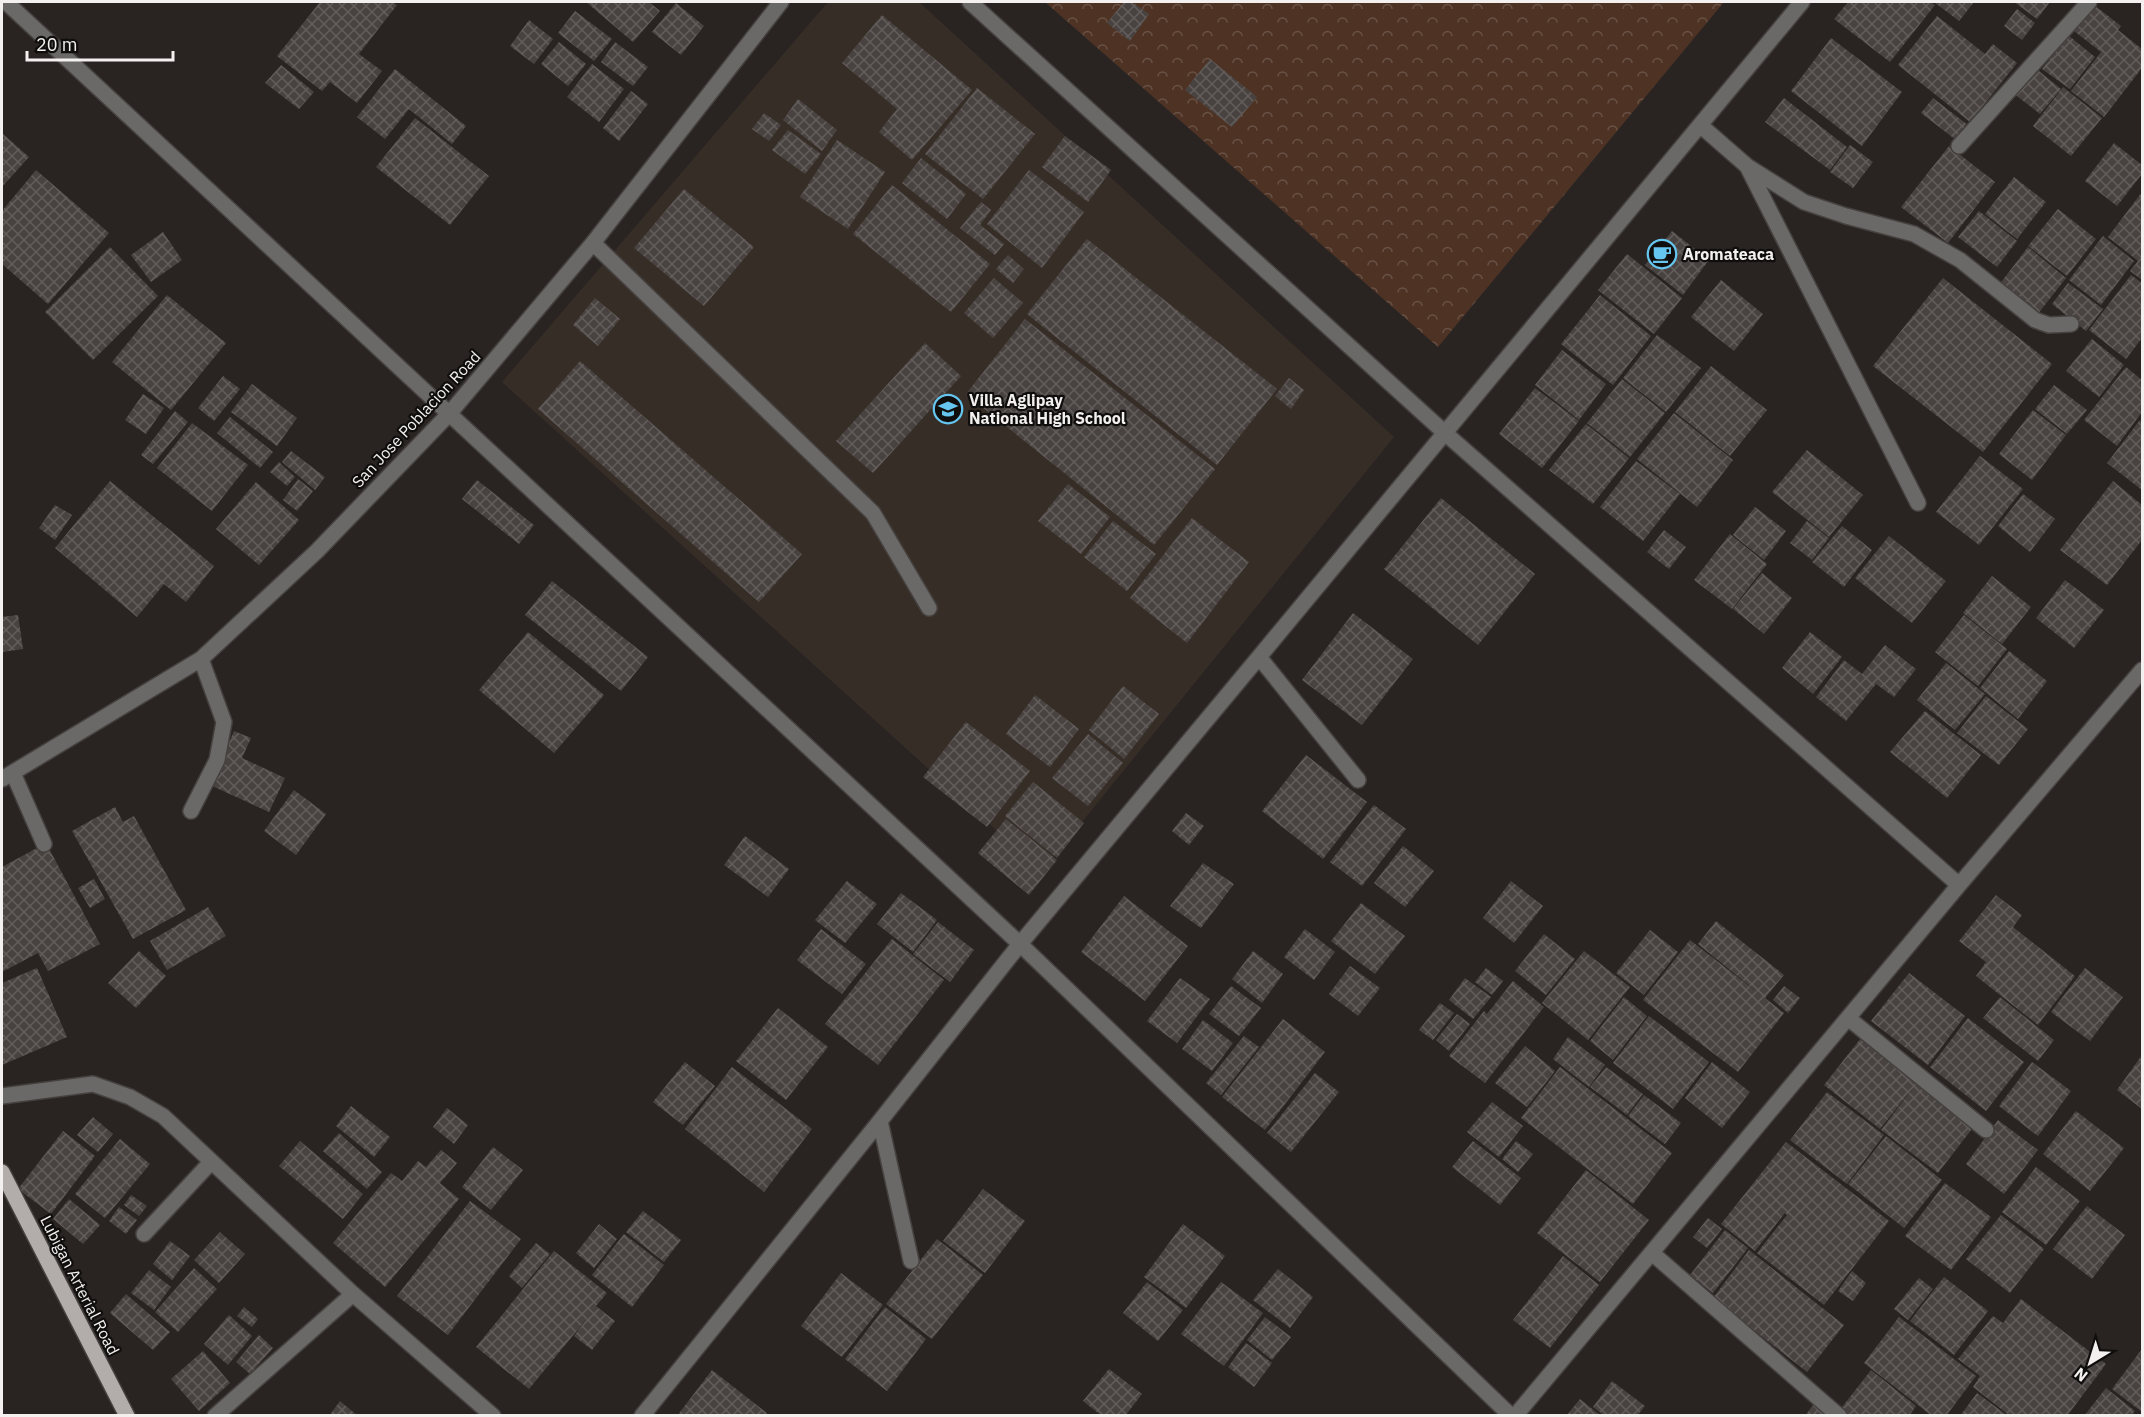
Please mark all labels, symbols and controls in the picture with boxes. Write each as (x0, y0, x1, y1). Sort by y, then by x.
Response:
scale bar (27, 24, 172, 62)
text: 20 m (36, 33, 78, 56)
cafe icon: Aromateaca (1646, 238, 1678, 270)
place label: Aromateaca (1683, 244, 1774, 264)
street label: San Jose Poblacion Road (348, 347, 484, 491)
place label: Villa Aglipay National High School (969, 390, 1126, 428)
school or university icon: Villa Aglipay National High School (932, 393, 964, 425)
street label: Lubigan Arterial Road (36, 1212, 124, 1358)
north arrow (2060, 1333, 2120, 1393)
text: N (2070, 1363, 2091, 1386)

